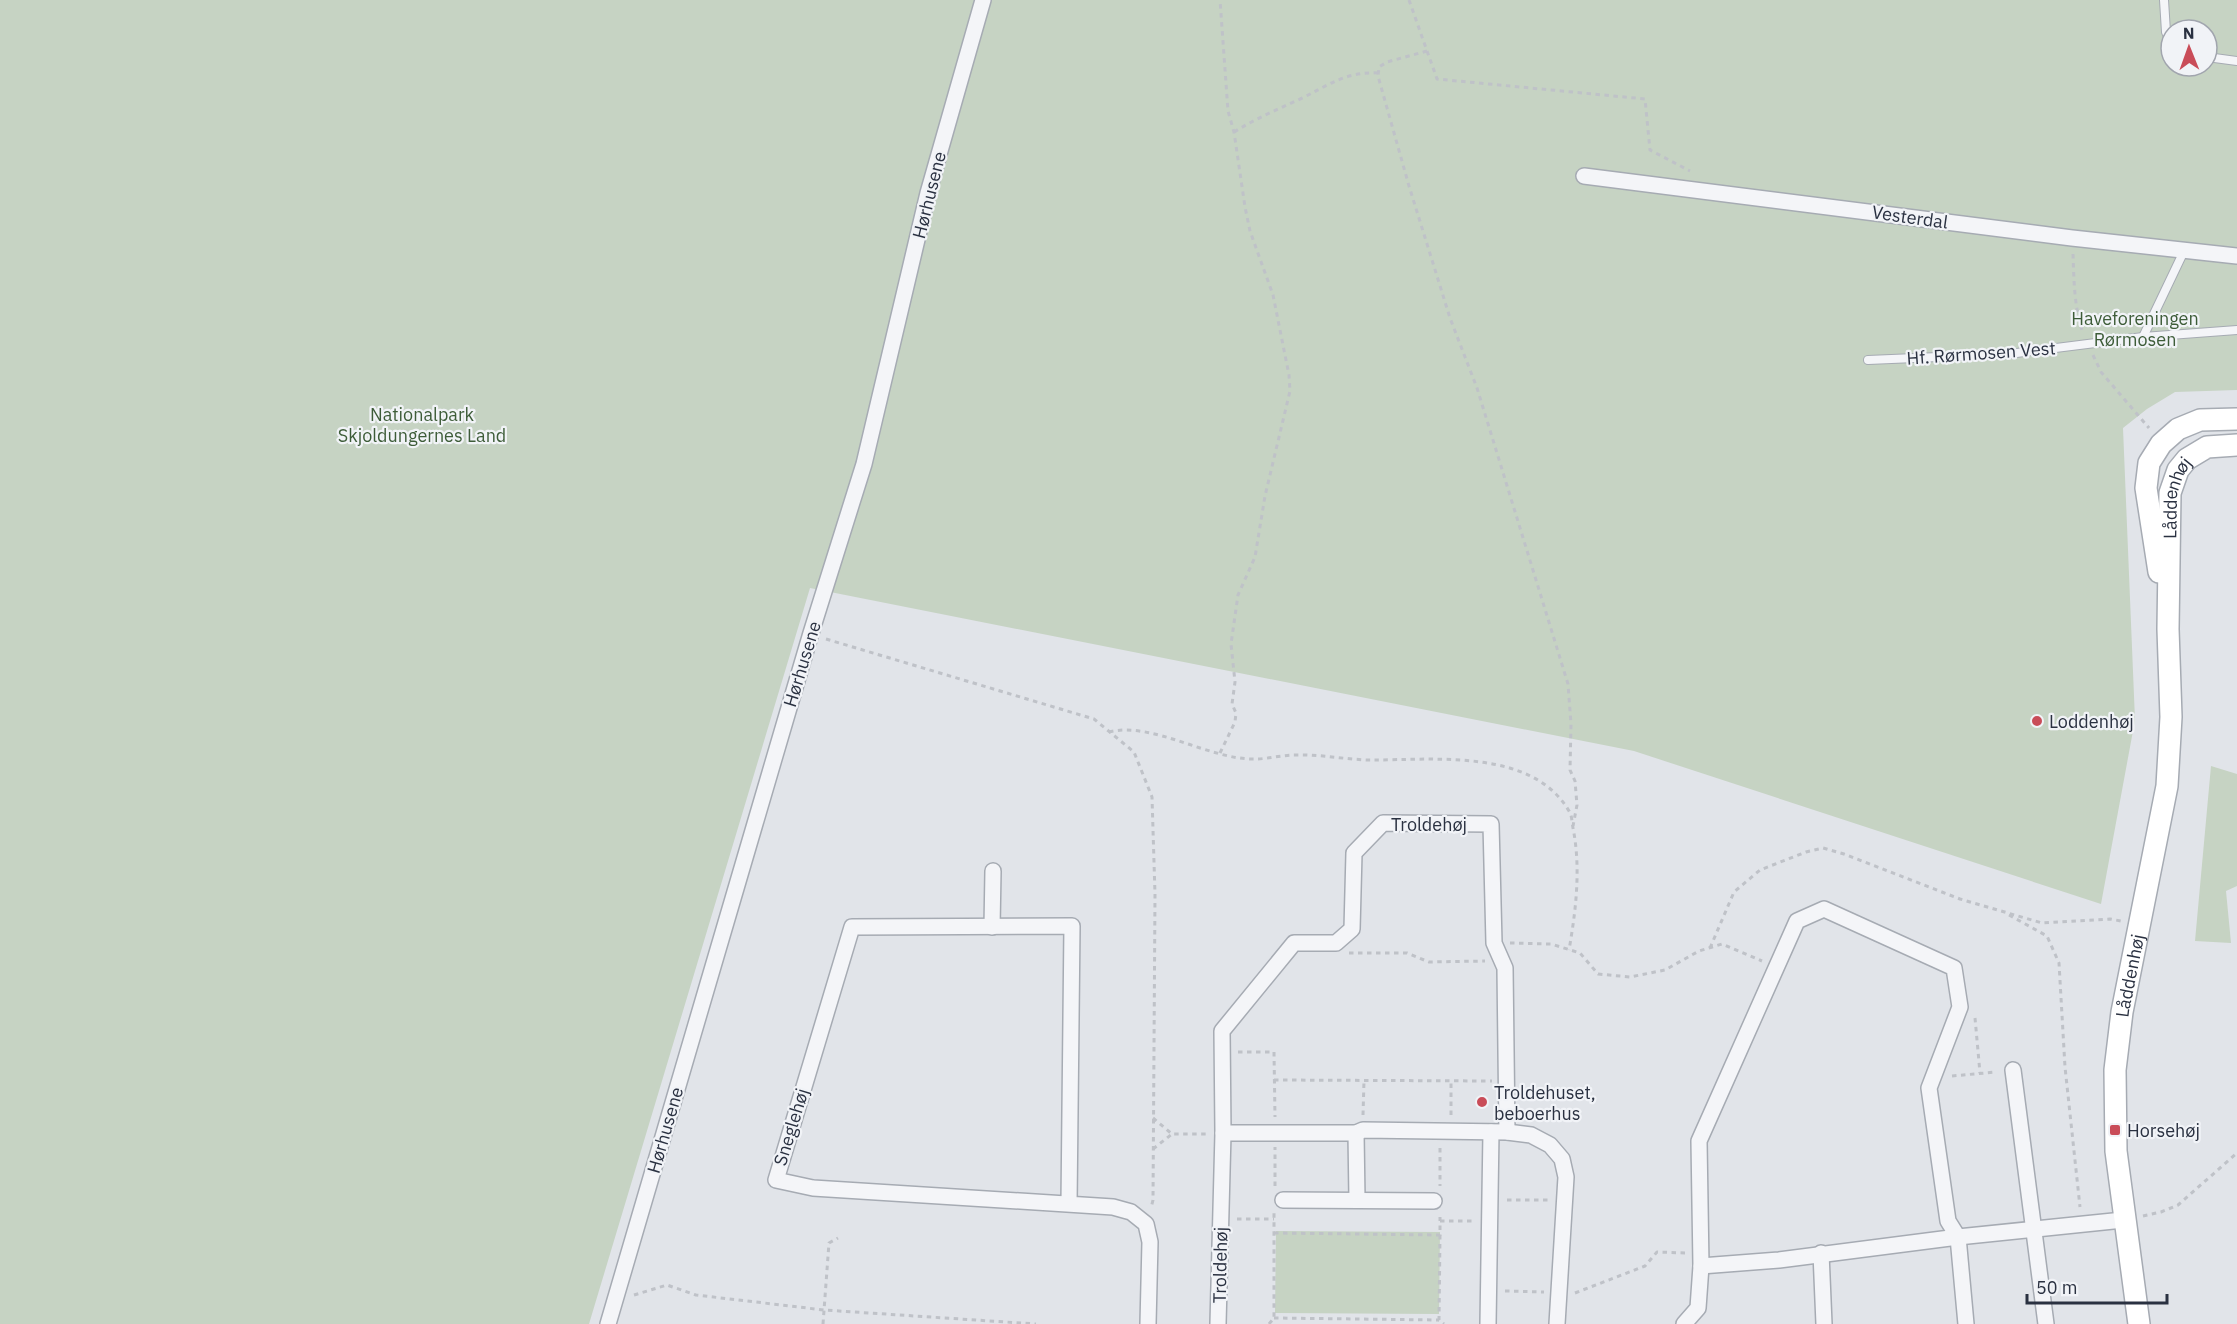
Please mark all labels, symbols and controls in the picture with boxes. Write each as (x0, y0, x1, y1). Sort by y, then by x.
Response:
north arrow (2159, 18, 2219, 78)
text: N (2183, 23, 2195, 43)
street label: Hørhusene (907, 149, 951, 241)
street label: Vesterdal (1871, 200, 1950, 234)
park label: Haveforeningen Rørmosen (2071, 307, 2199, 351)
street label: Hf. Rørmosen Vest (1906, 336, 2056, 370)
park label: Nationalpark Skjoldungernes Land (338, 403, 506, 447)
street label: Låddenhøj (2158, 452, 2196, 539)
street label: Hørhusene (778, 618, 826, 710)
place label: Loddenhøj (2049, 710, 2134, 733)
marker: Loddenhøj (2030, 714, 2044, 728)
street label: Troldehøj (1391, 813, 1467, 836)
street label: Låddenhøj (2110, 932, 2149, 1019)
place label: Troldehuset, beboerhus (1494, 1081, 1596, 1125)
street label: Hørhusene (642, 1084, 688, 1176)
street label: Sneglehøj (768, 1085, 814, 1169)
marker: Troldehuset, beboerhus (1475, 1095, 1489, 1109)
place label: Horsehøj (2127, 1119, 2200, 1142)
marker: Horsehøj (2108, 1123, 2122, 1137)
street label: Troldehøj (1208, 1227, 1232, 1303)
scale bar (2027, 1267, 2166, 1305)
text: 50 m (2036, 1276, 2078, 1299)

